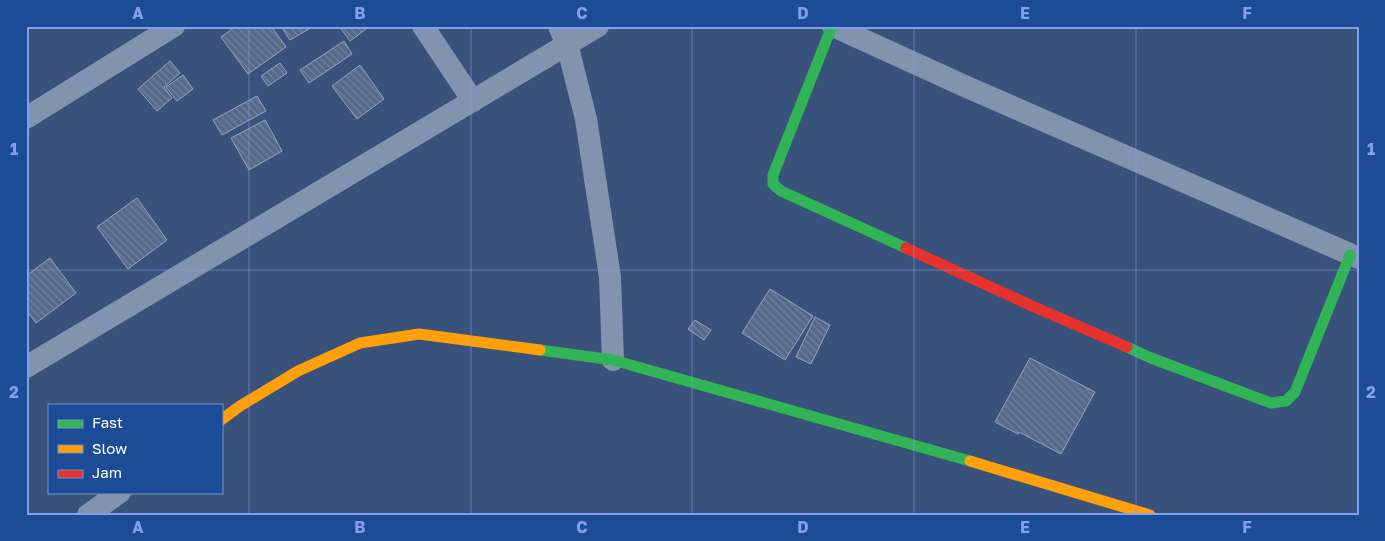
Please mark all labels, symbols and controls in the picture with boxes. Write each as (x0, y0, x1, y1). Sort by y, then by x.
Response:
text: A (132, 3, 144, 23)
text: B (354, 3, 366, 23)
text: C (576, 3, 588, 23)
text: D (797, 3, 809, 23)
text: E (1020, 3, 1030, 23)
text: F (1242, 3, 1252, 23)
text: 1 (10, 139, 18, 159)
text: 1 (1367, 139, 1375, 159)
text: 2 (9, 382, 19, 402)
text: 2 (1366, 382, 1376, 402)
legend (48, 404, 222, 494)
text: Fast (92, 413, 123, 431)
text: Slow (92, 439, 127, 457)
text: Jam (92, 463, 122, 481)
text: A (132, 517, 144, 537)
text: B (354, 517, 366, 537)
text: C (576, 517, 588, 537)
text: D (797, 517, 809, 537)
text: E (1020, 517, 1030, 537)
text: F (1242, 517, 1252, 537)

